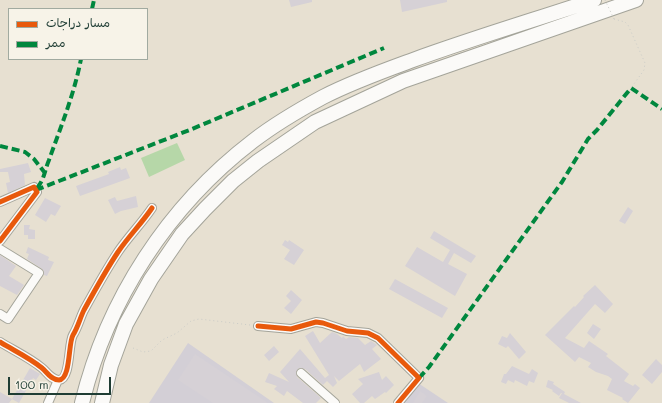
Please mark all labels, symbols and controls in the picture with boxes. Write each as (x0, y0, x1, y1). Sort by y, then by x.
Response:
legend (8, 8, 148, 60)
text: مسار دراجات (46, 14, 110, 30)
text: ممر (46, 34, 65, 50)
scale bar (10, 369, 113, 395)
text: 100 m (15, 376, 49, 392)

